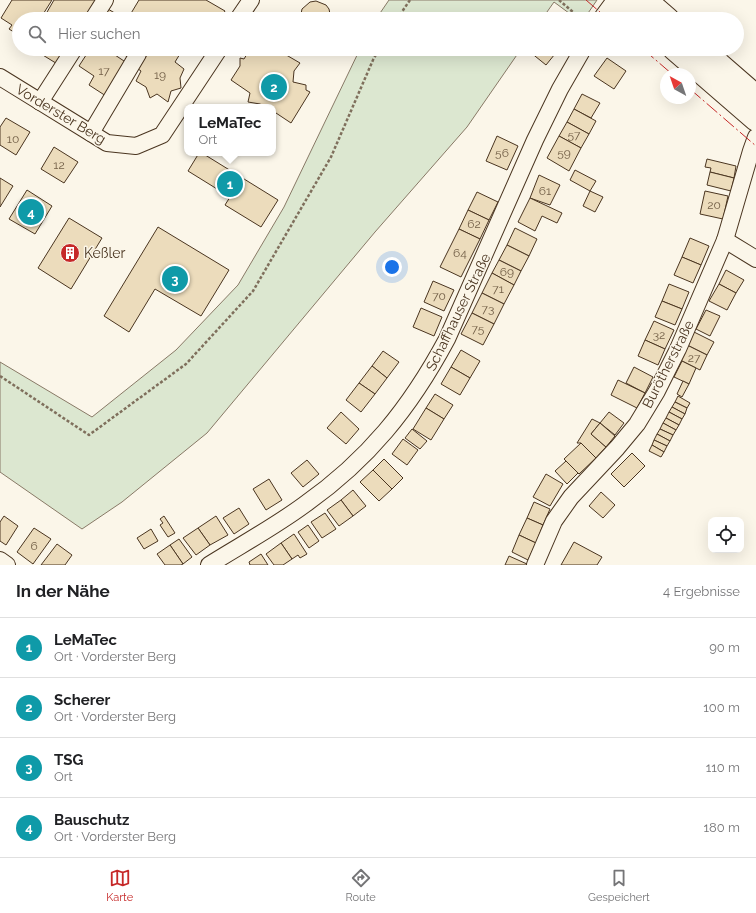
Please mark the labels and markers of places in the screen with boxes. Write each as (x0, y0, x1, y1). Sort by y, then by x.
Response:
pin: 2 (261, 72, 287, 102)
pin: 1 (217, 169, 243, 199)
pin: 4 (18, 197, 44, 227)
building icon: Keßler (59, 242, 81, 264)
place label: Keßler (84, 245, 126, 261)
pin: 3 (162, 264, 188, 294)

